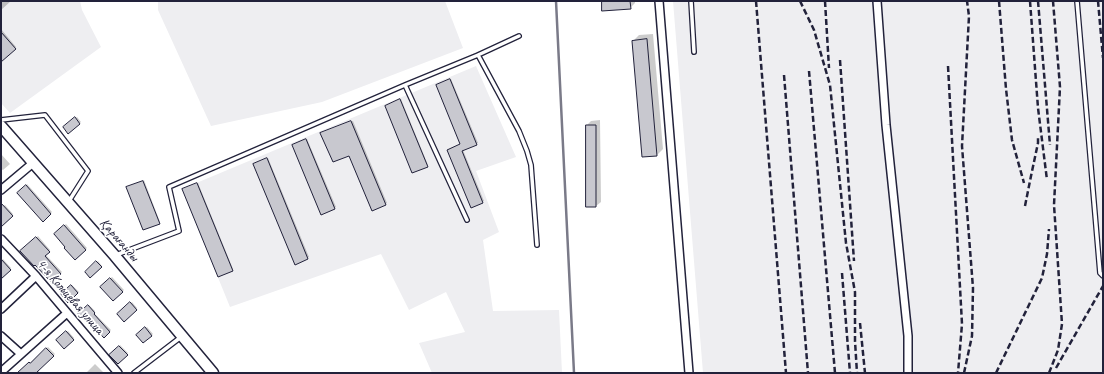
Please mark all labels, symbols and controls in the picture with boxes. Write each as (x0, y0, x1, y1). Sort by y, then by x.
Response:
street label: Қарағанды (96, 215, 142, 265)
street label: 4-я Кольцевая улица (33, 256, 107, 338)

